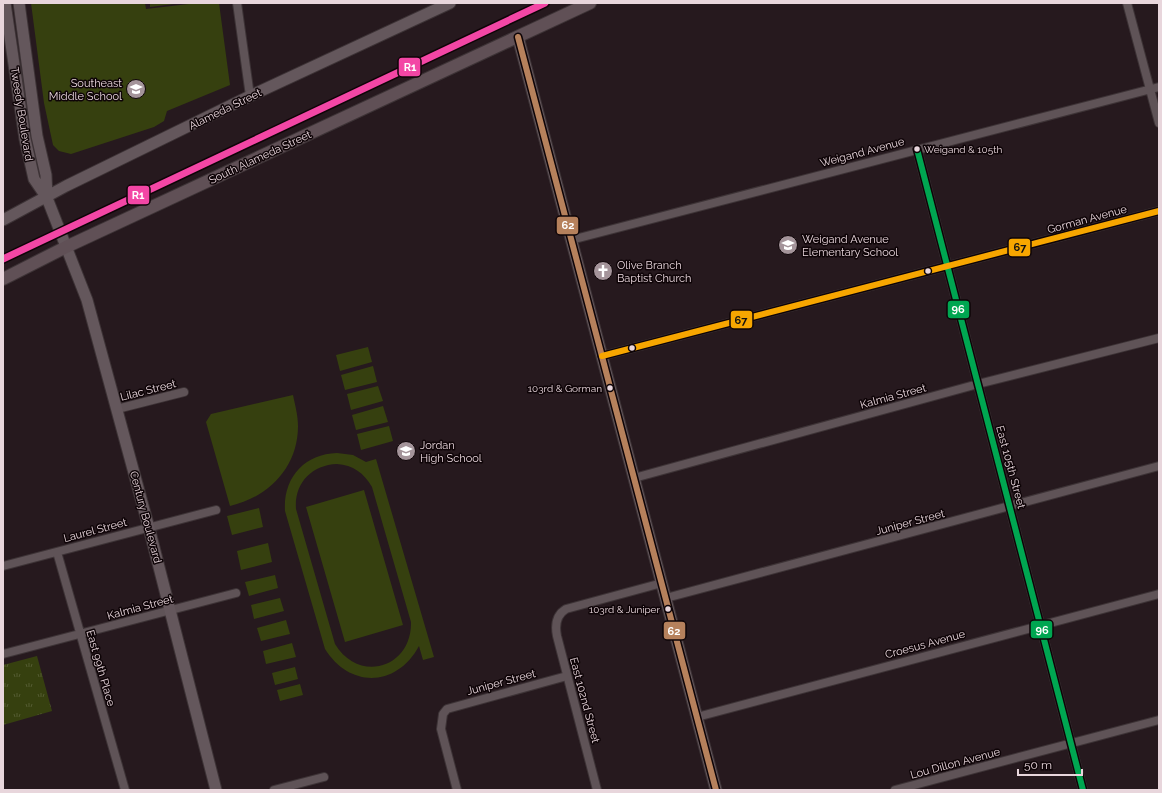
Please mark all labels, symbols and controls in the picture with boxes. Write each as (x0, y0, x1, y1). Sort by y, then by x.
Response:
line badge: R1 (398, 57, 421, 77)
text: R1 (404, 61, 417, 74)
street label: Tweedy Boulevard (8, 66, 35, 162)
place label: Southeast Middle School (49, 77, 122, 103)
school or university icon: Southeast Middle School (125, 78, 147, 100)
street label: Alameda Street (187, 86, 264, 133)
street label: South Alameda Street (207, 128, 314, 187)
street label: Weigand Avenue (819, 135, 906, 170)
marker: Weigand & 105th (912, 144, 922, 154)
place label: Weigand & 105th (924, 144, 1002, 155)
line badge: R1 (127, 185, 150, 205)
text: R1 (132, 189, 145, 202)
street label: Gorman Avenue (1046, 202, 1129, 236)
line badge: 62 (556, 216, 579, 235)
text: 62 (562, 219, 574, 232)
place label: Weigand Avenue Elementary School (802, 233, 898, 259)
school or university icon: Weigand Avenue Elementary School (777, 234, 799, 256)
line badge: 67 (1008, 238, 1031, 257)
text: 67 (1014, 241, 1027, 254)
place label: Olive Branch Baptist Church (617, 259, 692, 285)
church icon: Olive Branch Baptist Church (592, 260, 614, 282)
unlabelled marker (923, 266, 933, 276)
line badge: 96 (947, 300, 970, 319)
text: 96 (951, 303, 965, 316)
line badge: 67 (730, 310, 753, 329)
text: 67 (735, 314, 748, 327)
unlabelled marker (627, 343, 637, 353)
street label: Lilac Street (119, 377, 178, 404)
street label: Kalmia Street (859, 381, 928, 412)
place label: 103rd & Gorman (528, 383, 602, 394)
marker: 103rd & Gorman (605, 383, 615, 393)
street label: East 105th Street (993, 424, 1028, 510)
place label: Jordan High School (420, 439, 482, 465)
school or university icon: Jordan High School (395, 440, 417, 462)
street label: Century Boulevard (127, 470, 164, 565)
street label: Juniper Street (874, 507, 946, 538)
street label: Laurel Street (62, 516, 129, 545)
street label: Kalmia Street (106, 592, 175, 623)
place label: 103rd & Juniper (589, 604, 660, 615)
marker: 103rd & Juniper (663, 604, 673, 614)
line badge: 96 (1030, 620, 1053, 639)
line badge: 62 (663, 621, 686, 640)
text: 96 (1035, 624, 1049, 637)
text: 62 (668, 625, 680, 638)
street label: Croesus Avenue (884, 627, 967, 661)
street label: East 99th Place (83, 629, 118, 708)
street label: East 102nd Street (567, 656, 602, 745)
street label: Juniper Street (465, 667, 537, 698)
street label: Lou Dillon Avenue (909, 745, 1002, 782)
scale bar (1018, 751, 1082, 777)
text: 50 m (1024, 758, 1052, 772)

